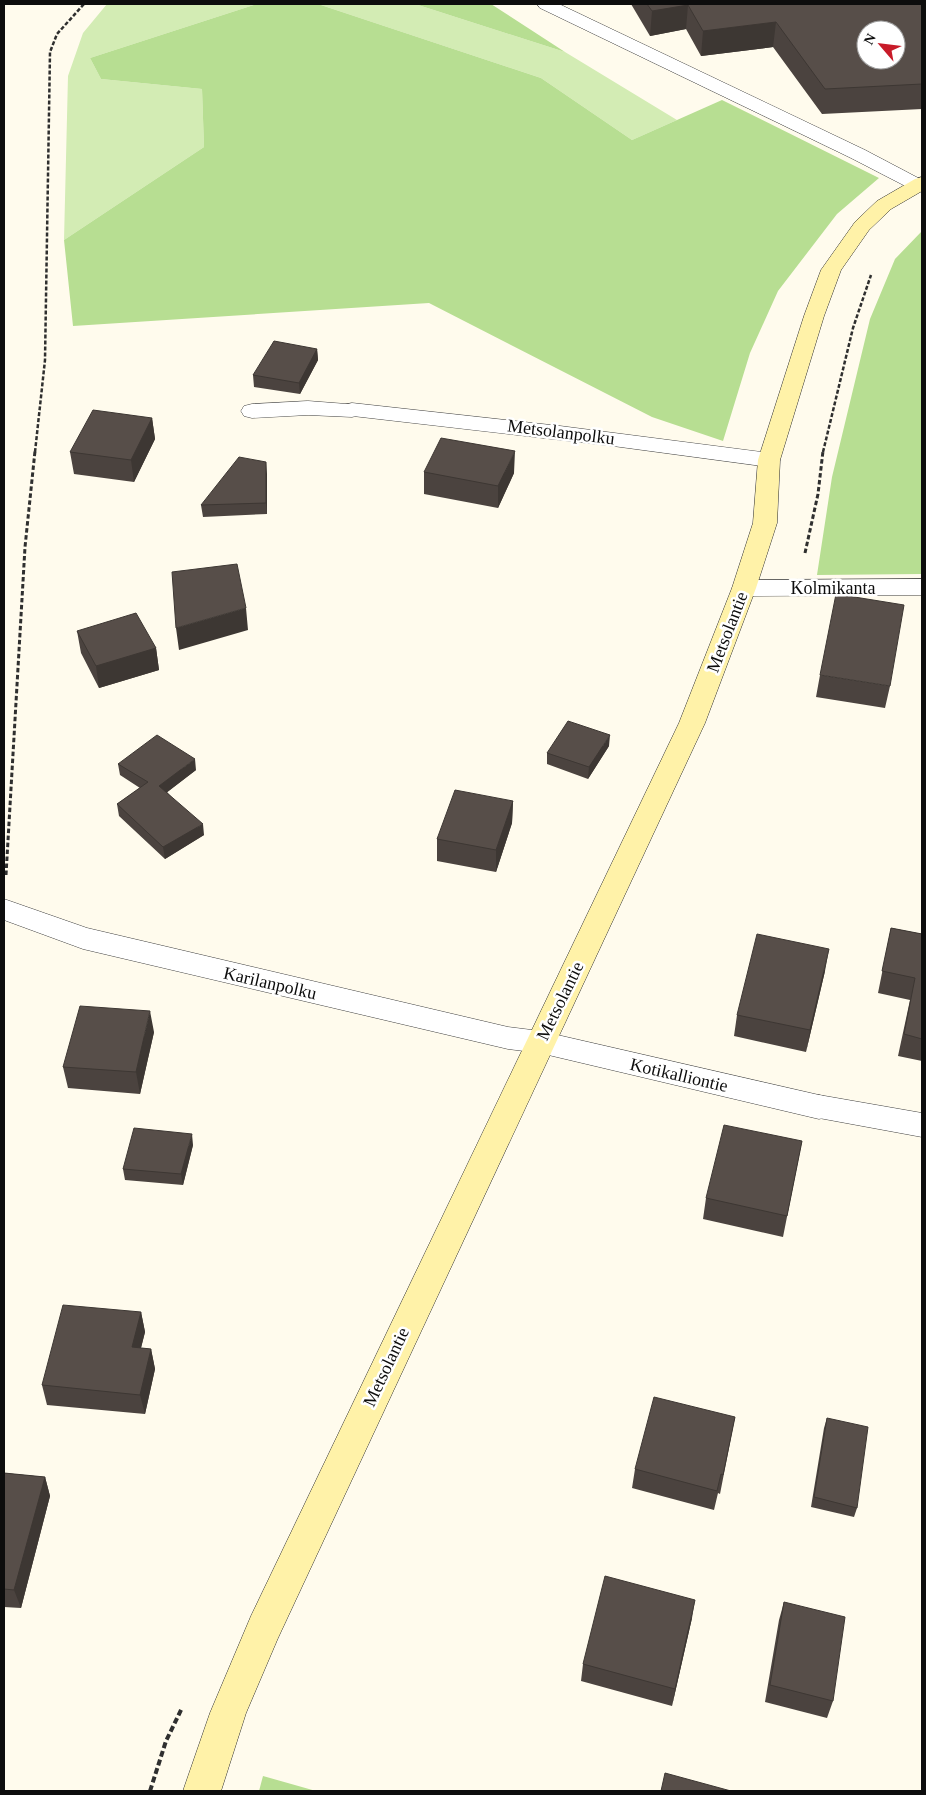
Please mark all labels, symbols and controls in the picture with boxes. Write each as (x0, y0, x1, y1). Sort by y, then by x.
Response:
north arrow (856, 20, 906, 70)
text: N (861, 31, 879, 47)
street label: Metsolanpolku (506, 415, 616, 449)
street label: Kolmikanta (791, 578, 876, 598)
street label: Metsolantie (702, 589, 752, 675)
street label: Metsolantie (532, 958, 588, 1044)
street label: Karilanpolku (221, 963, 319, 1003)
street label: Kotikalliontie (628, 1054, 730, 1096)
street label: Metsolantie (359, 1324, 413, 1410)

